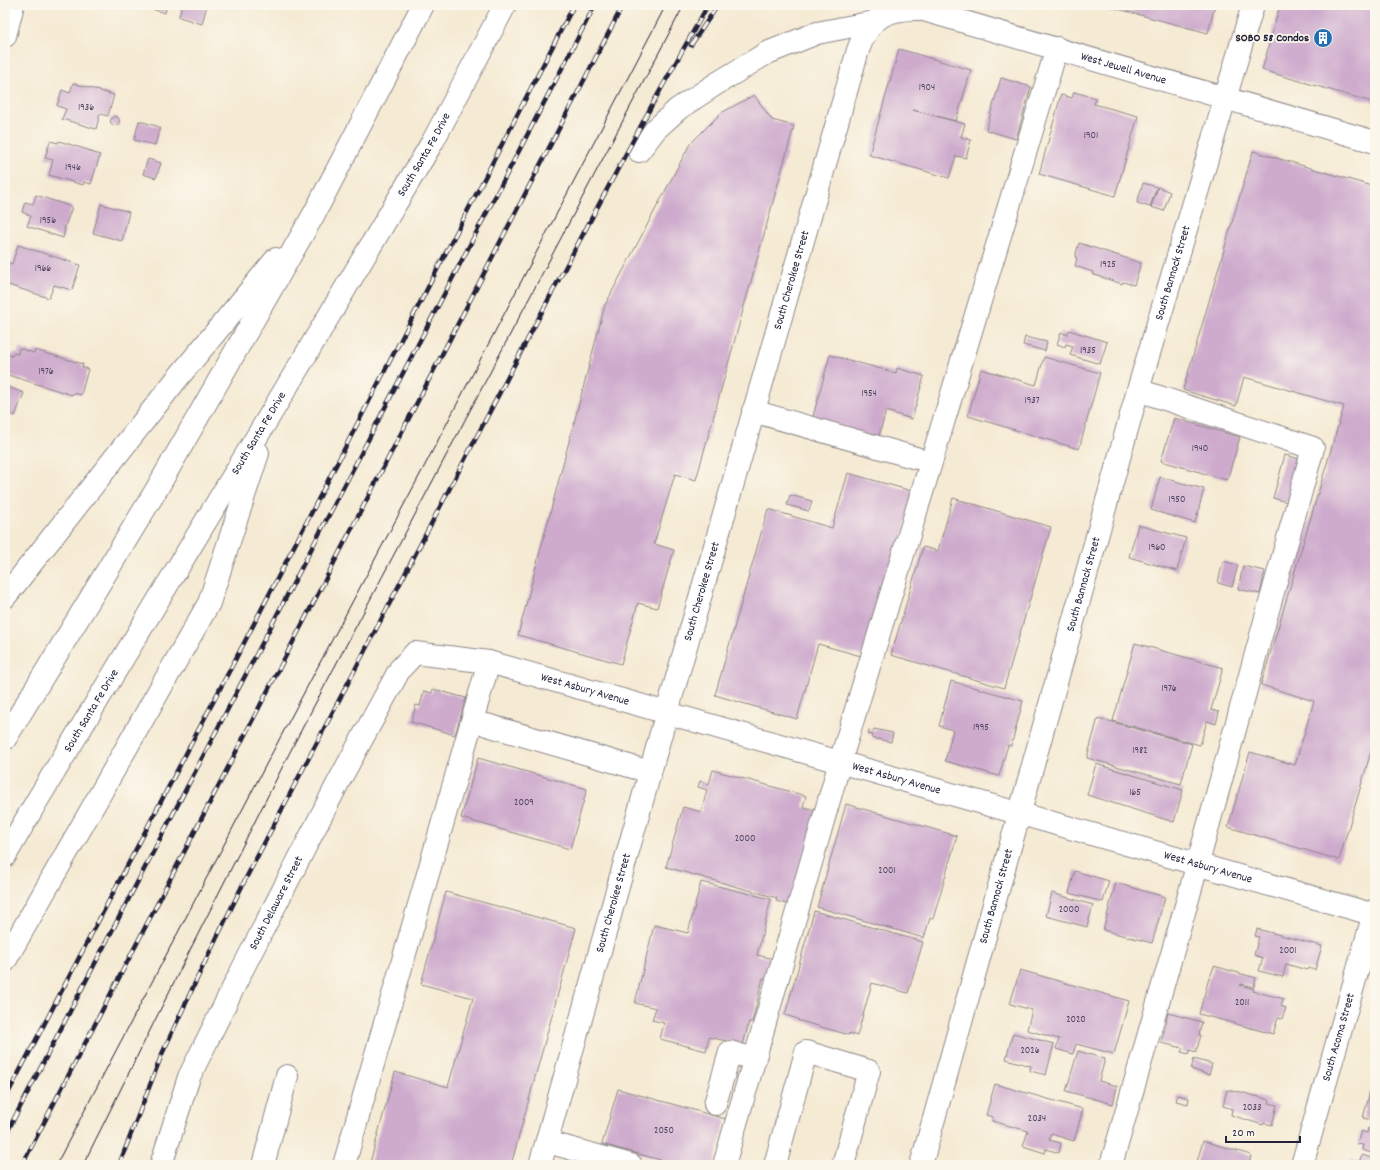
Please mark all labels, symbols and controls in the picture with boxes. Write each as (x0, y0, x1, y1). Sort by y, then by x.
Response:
building icon: SOBO 58 Condos (1312, 27, 1334, 49)
place label: SOBO 58 Condos (1236, 30, 1309, 47)
street label: West Jewell Avenue (1079, 48, 1168, 89)
house number: 1904 (919, 81, 935, 95)
house number: 1936 (78, 101, 94, 115)
street label: South Santa Fe Drive (393, 110, 455, 200)
house number: 1901 (1084, 129, 1098, 143)
house number: 1946 (65, 161, 81, 175)
house number: 1956 (40, 214, 56, 228)
street label: South Bannock Street (1151, 223, 1195, 322)
street label: South Cherokee Street (769, 228, 814, 332)
house number: 1925 (1100, 258, 1116, 272)
house number: 1966 (35, 262, 51, 276)
house number: 1935 (1080, 344, 1096, 358)
house number: 1976 (38, 365, 54, 379)
house number: 1954 (861, 387, 877, 401)
street label: South Santa Fe Drive (227, 389, 290, 478)
house number: 1937 (1024, 394, 1040, 408)
house number: 1940 (1192, 442, 1208, 456)
house number: 1950 (1169, 493, 1185, 507)
street label: South Bannock Street (1062, 534, 1105, 634)
street label: South Cherokee Street (679, 539, 724, 643)
house number: 1960 (1148, 541, 1166, 555)
street label: South Santa Fe Drive (60, 666, 123, 756)
street label: West Asbury Avenue (539, 669, 631, 710)
house number: 1976 (1161, 682, 1177, 696)
house number: 1995 (973, 721, 989, 735)
house number: 1982 (1132, 744, 1148, 758)
street label: West Asbury Avenue (850, 758, 943, 799)
house number: 165 (1129, 786, 1141, 800)
house number: 2009 (514, 796, 534, 810)
house number: 2000 (735, 832, 755, 846)
street label: South Bannock Street (975, 846, 1018, 946)
street label: West Asbury Avenue (1162, 847, 1254, 888)
street label: South Cherokee Street (591, 851, 636, 955)
street label: South Delaware Street (245, 853, 308, 953)
house number: 2001 (878, 864, 896, 878)
house number: 2000 (1059, 903, 1079, 917)
house number: 2001 (1279, 944, 1297, 958)
street label: South Acoma Street (1318, 990, 1359, 1083)
house number: 2011 (1235, 996, 1249, 1010)
house number: 2020 (1066, 1013, 1086, 1027)
house number: 2026 (1020, 1044, 1040, 1058)
house number: 2033 (1243, 1101, 1261, 1115)
house number: 2034 (1028, 1112, 1046, 1126)
scale bar (1226, 1118, 1300, 1144)
house number: 2050 (654, 1124, 674, 1138)
text: 20 m (1232, 1125, 1255, 1142)

